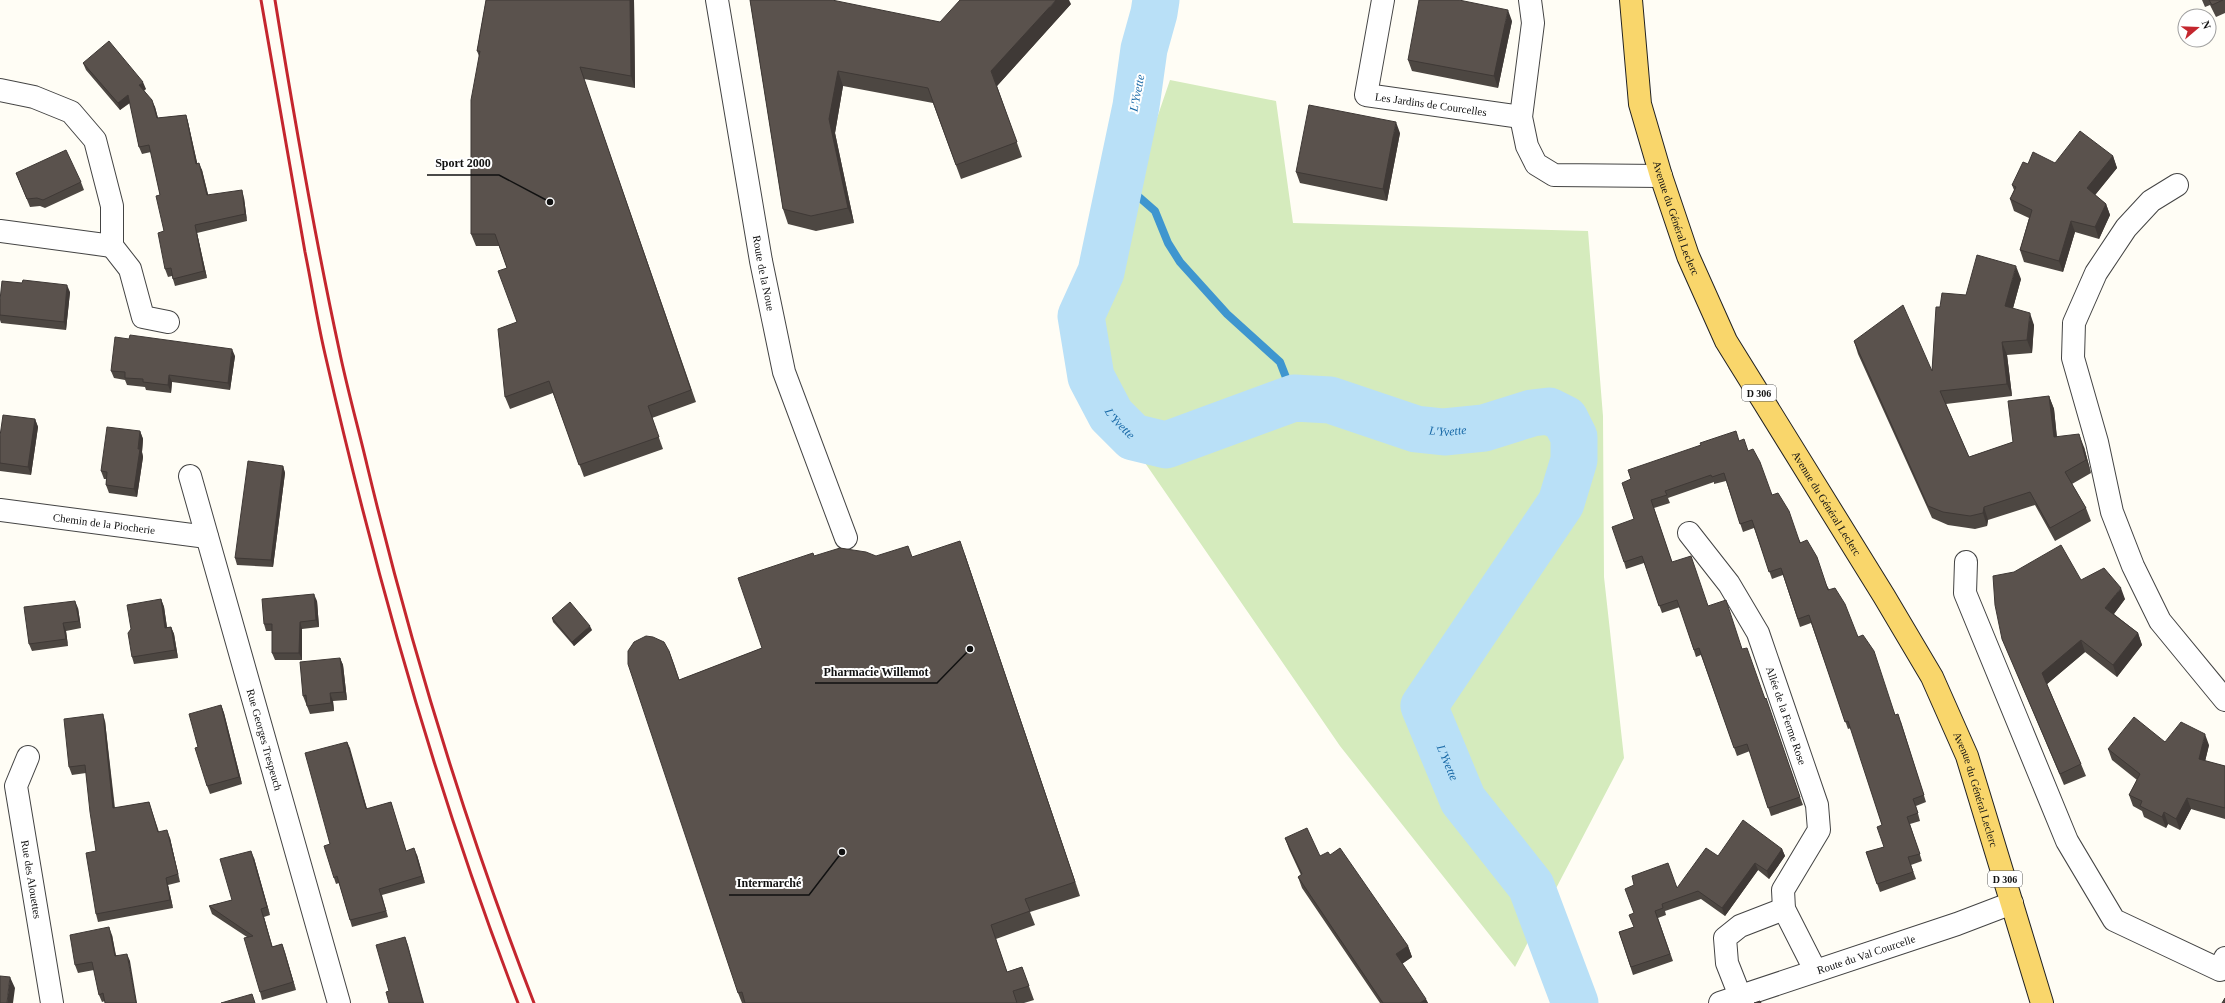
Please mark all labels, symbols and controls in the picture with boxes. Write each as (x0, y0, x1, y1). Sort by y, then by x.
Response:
north arrow (2177, 8, 2217, 48)
text: N (2199, 19, 2213, 31)
water label: L'Yvette (1126, 73, 1148, 114)
street label: Les Jardins de Courcelles (1374, 90, 1488, 118)
callout: Sport 2000 (427, 151, 499, 175)
text: Sport 2000 (435, 156, 491, 170)
street label: Avenue du Général Leclerc (1651, 159, 1702, 277)
street label: Route de la Noue (751, 234, 777, 312)
road number: D 306 (1742, 385, 1776, 401)
water label: L'Yvette (1101, 405, 1138, 442)
water label: L'Yvette (1427, 423, 1468, 439)
street label: Avenue du Général Leclerc (1790, 449, 1864, 558)
street label: Chemin de la Piocherie (52, 511, 156, 536)
callout: Pharmacie Willemot (815, 659, 937, 683)
text: Pharmacie Willemot (823, 665, 929, 679)
street label: Allée de la Ferme Rose (1764, 665, 1809, 766)
street label: Rue Georges Trespeuch (244, 688, 285, 792)
street label: Avenue du Général Leclerc (1951, 730, 2000, 849)
water label: L'Yvette (1433, 742, 1461, 783)
street label: Rue des Alouettes (19, 839, 44, 920)
callout: Intermarché (729, 871, 809, 895)
road number: D 306 (1988, 871, 2022, 887)
text: Intermarché (737, 876, 802, 890)
street label: Route du Val Courcelle (1815, 932, 1917, 976)

